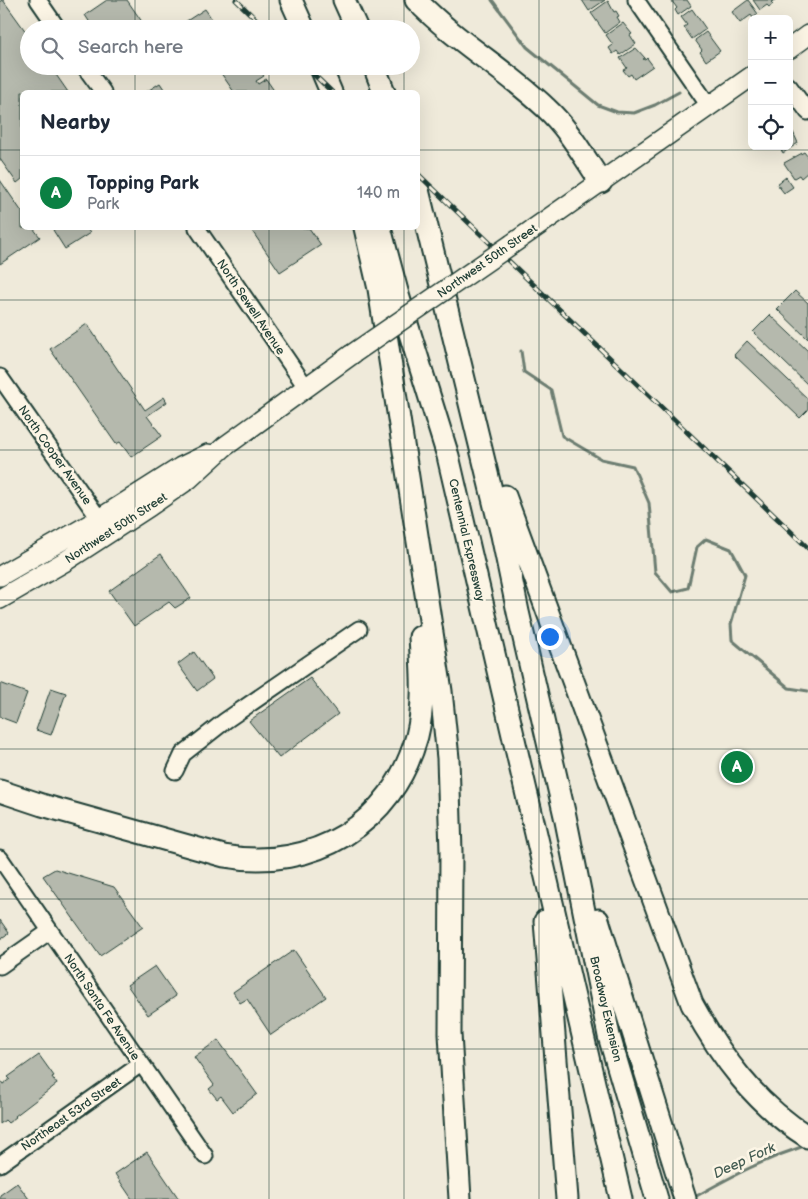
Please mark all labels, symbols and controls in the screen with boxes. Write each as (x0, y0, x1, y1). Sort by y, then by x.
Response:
map controls (748, 15, 793, 150)
button: + (748, 15, 793, 60)
search box (20, 20, 420, 75)
icon: search (38, 34, 66, 62)
text: Search here (78, 36, 183, 59)
button: − (748, 60, 793, 105)
button: locate (748, 105, 793, 150)
text: Nearby (40, 110, 110, 135)
text: Topping Park (87, 172, 199, 195)
text: A (51, 184, 61, 203)
text: 140 m (357, 184, 400, 203)
text: Park (87, 195, 119, 214)
street label: Northwest 50th Street (434, 221, 540, 302)
street label: North Sewell Avenue (213, 257, 288, 358)
street label: North Cooper Avenue (15, 403, 95, 508)
street label: Centennial Expressway (445, 477, 488, 604)
street label: Northwest 50th Street (62, 490, 170, 567)
your location (537, 624, 563, 650)
pin: A (721, 748, 753, 786)
street label: North Santa Fe Avenue (60, 951, 143, 1063)
street label: Broadway Extension (586, 955, 625, 1064)
street label: Northeast 53rd Street (18, 1074, 124, 1155)
water label: Deep Fork (711, 1138, 779, 1182)

